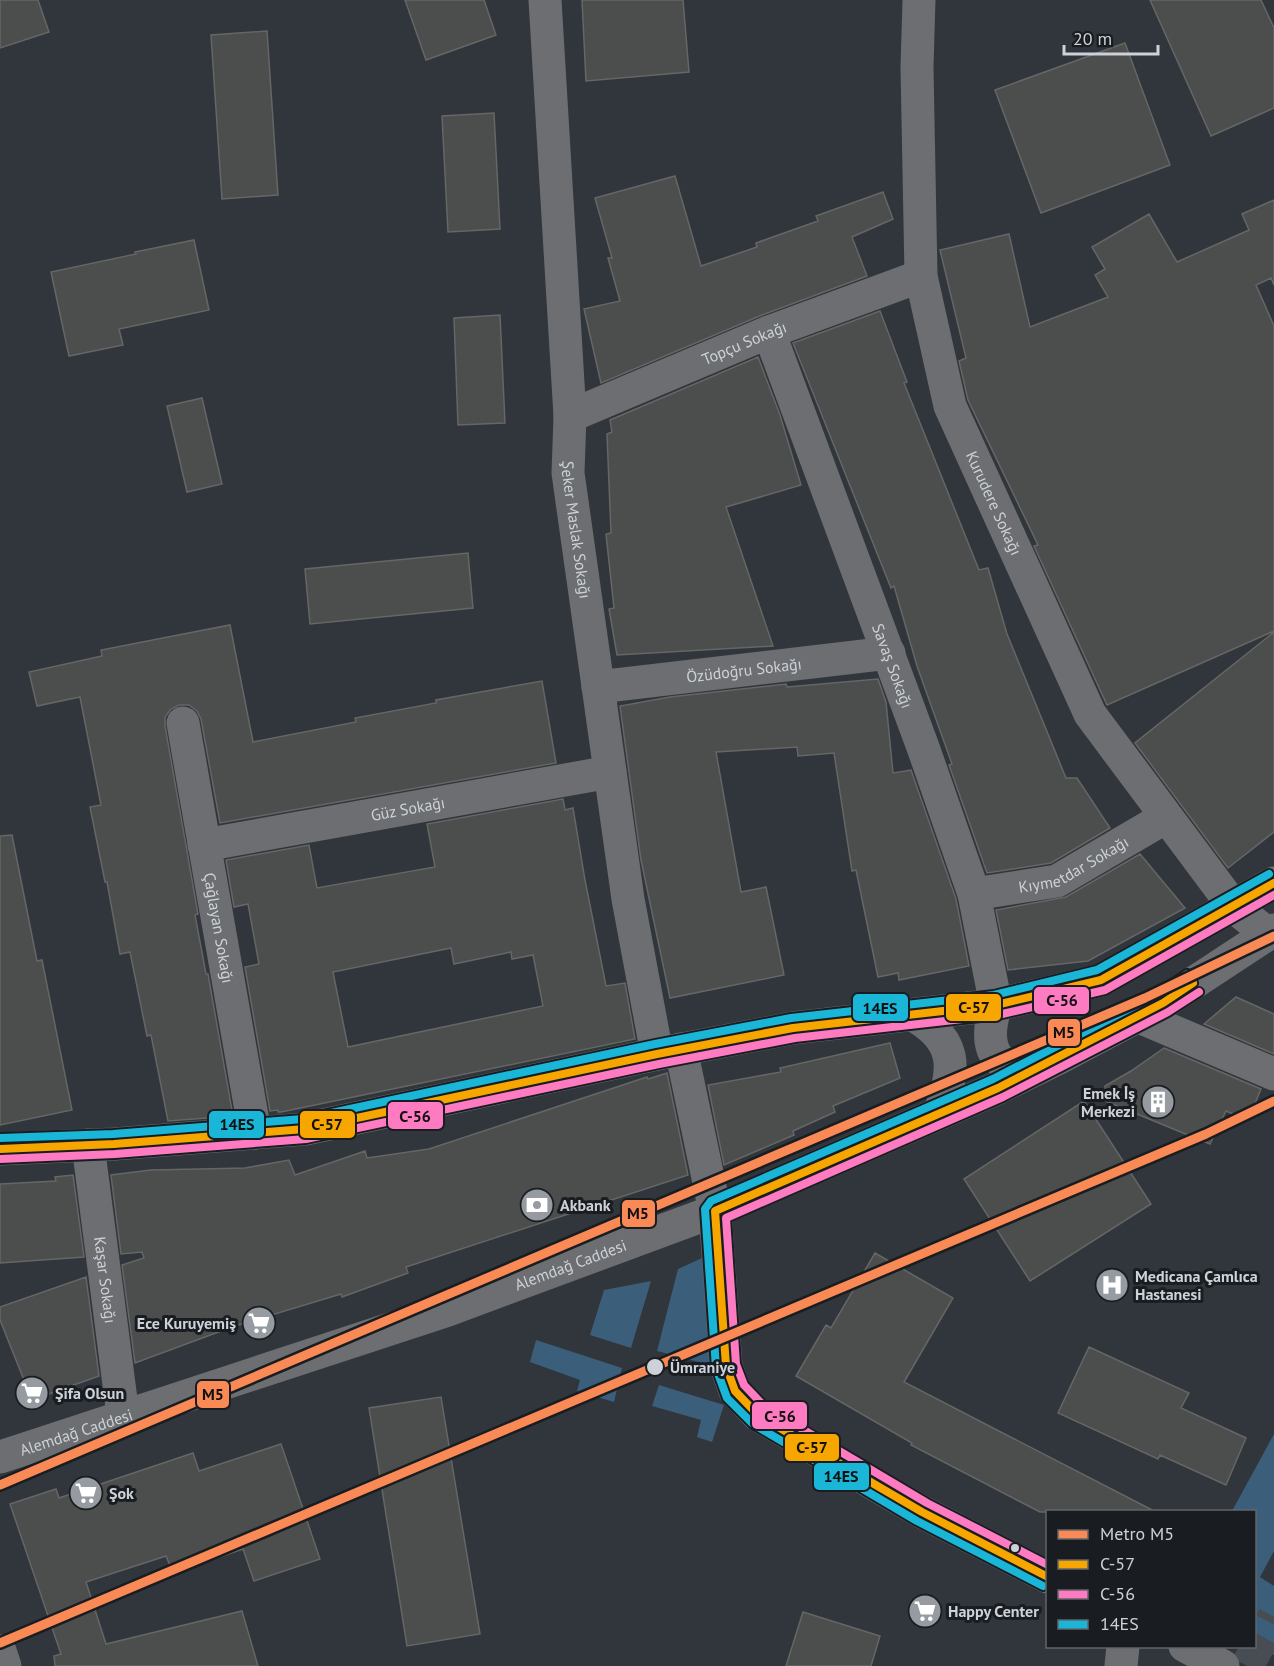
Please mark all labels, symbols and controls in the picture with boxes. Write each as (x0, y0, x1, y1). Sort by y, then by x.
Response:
scale bar (1064, 18, 1158, 56)
text: 20 m (1073, 27, 1112, 50)
street label: Topçu Sokağı (699, 316, 789, 369)
street label: Kurudere Sokağı (962, 448, 1026, 558)
street label: Şeker Maslak Sokağı (558, 460, 596, 600)
street label: Savaş Sokağı (868, 621, 918, 711)
street label: Özüdoğru Sokağı (685, 653, 803, 687)
street label: Güz Sokağı (369, 792, 446, 825)
street label: Kıymetdar Sokağı (1017, 831, 1132, 897)
street label: Çağlayan Sokağı (199, 871, 239, 985)
line badge: C-56 (1033, 986, 1090, 1015)
text: C-56 (1046, 990, 1078, 1010)
line badge: 14ES (852, 993, 909, 1022)
line badge: C-57 (945, 993, 1002, 1022)
text: C-57 (958, 997, 990, 1017)
text: 14ES (863, 998, 897, 1018)
line badge: M5 (1047, 1018, 1081, 1047)
text: M5 (1053, 1022, 1075, 1042)
place label: Emek İş Merkezi (1081, 1083, 1135, 1121)
building icon: Emek İş Merkezi (1140, 1084, 1176, 1120)
line badge: C-56 (387, 1101, 444, 1130)
text: C-56 (399, 1106, 431, 1126)
line badge: 14ES (208, 1110, 265, 1139)
line badge: C-57 (299, 1110, 356, 1139)
text: 14ES (220, 1114, 254, 1134)
text: C-57 (311, 1114, 343, 1134)
bank icon: Akbank (519, 1187, 555, 1223)
place label: Akbank (560, 1195, 611, 1215)
line badge: M5 (621, 1199, 656, 1228)
text: M5 (627, 1203, 649, 1223)
street label: Kaşar Sokağı (90, 1235, 121, 1324)
street label: Alemdağ Caddesi (512, 1235, 629, 1294)
place label: Medicana Çamlıca Hastanesi (1135, 1266, 1258, 1304)
hospital icon: Medicana Çamlıca Hastanesi (1094, 1267, 1130, 1303)
supermarket icon: Ece Kuruyemiş (241, 1305, 277, 1341)
place label: Ece Kuruyemiş (137, 1313, 236, 1333)
marker: Ümraniye (645, 1357, 665, 1377)
place label: Ümraniye (670, 1357, 735, 1377)
supermarket icon: Şifa Olsun (14, 1375, 50, 1411)
line badge: M5 (196, 1380, 230, 1409)
place label: Şifa Olsun (55, 1383, 124, 1403)
text: M5 (202, 1384, 224, 1404)
line badge: C-56 (751, 1401, 808, 1430)
street label: Alemdağ Caddesi (17, 1404, 135, 1460)
text: C-56 (764, 1406, 796, 1426)
line badge: C-57 (784, 1433, 840, 1462)
text: C-57 (796, 1437, 828, 1457)
line badge: 14ES (813, 1462, 870, 1491)
text: 14ES (824, 1466, 858, 1486)
supermarket icon: Şok (68, 1475, 104, 1511)
place label: Şok (109, 1483, 134, 1503)
legend (1046, 1510, 1256, 1648)
text: Metro M5 (1100, 1522, 1174, 1545)
unlabelled marker (1009, 1542, 1021, 1554)
text: C-57 (1100, 1552, 1135, 1575)
text: C-56 (1100, 1582, 1135, 1605)
supermarket icon: Happy Center (907, 1593, 943, 1629)
place label: Happy Center (948, 1601, 1039, 1621)
text: 14ES (1100, 1612, 1139, 1635)

